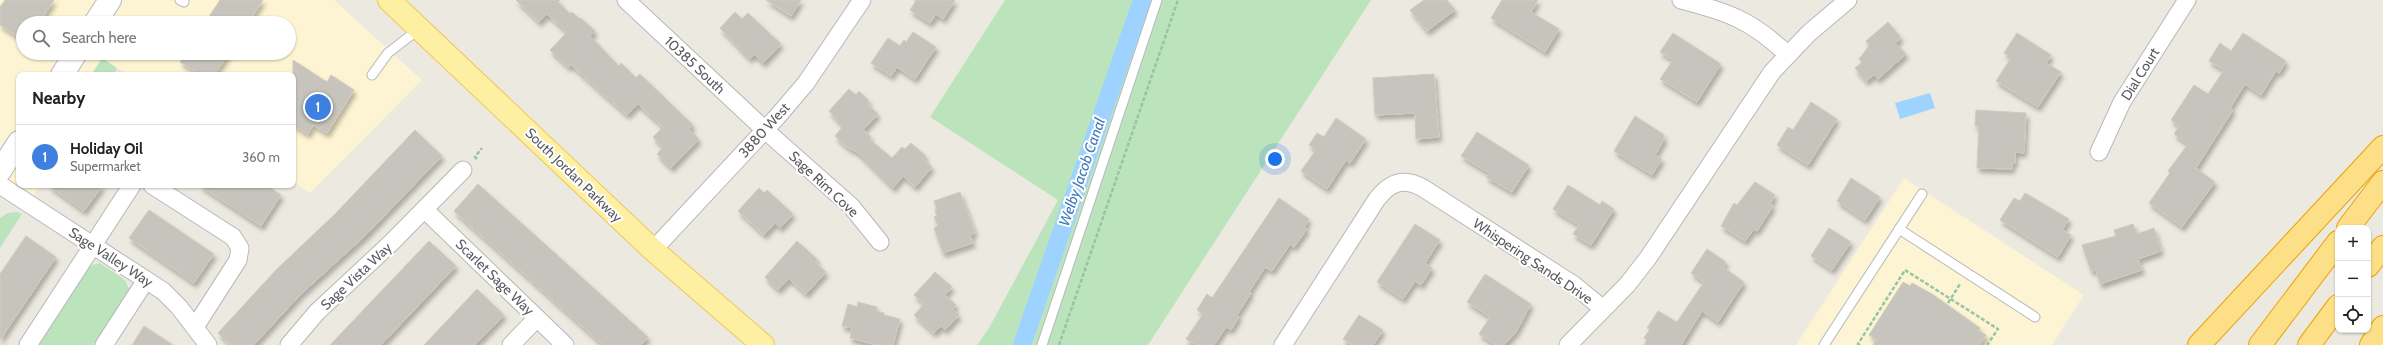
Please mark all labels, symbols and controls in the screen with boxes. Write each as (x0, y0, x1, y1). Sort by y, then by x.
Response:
search box (16, 16, 296, 60)
icon: search (30, 27, 52, 49)
text: Search here (62, 29, 137, 47)
street label: 10385 South (661, 32, 729, 98)
street label: Dial Court (2117, 44, 2163, 104)
text: Nearby (32, 88, 85, 108)
pin: 1 (305, 92, 331, 122)
street label: 3880 West (735, 99, 794, 161)
water label: Welby Jacob Canal (1055, 115, 1109, 228)
street label: South Jordan Parkway (522, 124, 626, 226)
text: Holiday Oil (70, 140, 143, 158)
street label: Sage Rim Cove (785, 147, 863, 221)
text: 1 (43, 149, 47, 165)
text: 360 m (242, 149, 280, 165)
your location (1265, 149, 1285, 169)
text: Supermarket (70, 158, 141, 174)
street label: Whispering Sands Drive (1470, 214, 1596, 308)
street label: Sage Valley Way (65, 223, 157, 291)
map controls (2335, 225, 2371, 333)
button: + (2335, 225, 2371, 261)
street label: Scarlet Sage Way (452, 235, 538, 319)
street label: Sage Vista Way (317, 238, 395, 314)
button: − (2335, 261, 2371, 297)
button: locate (2335, 297, 2371, 333)

